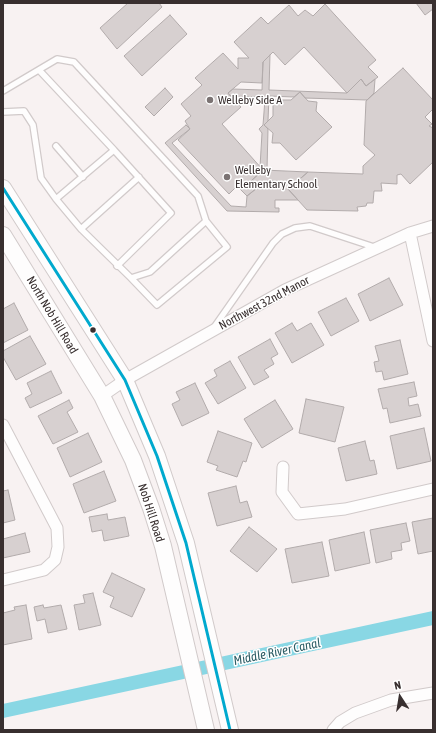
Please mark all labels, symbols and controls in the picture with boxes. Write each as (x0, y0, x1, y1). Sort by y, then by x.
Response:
place label: Welleby Side A (218, 93, 282, 107)
marker: Welleby Side A (205, 95, 215, 105)
place label: Welleby Elementary School (235, 163, 317, 191)
marker: Welleby Elementary School (222, 172, 232, 182)
street label: Northwest 32nd Manor (216, 273, 312, 333)
street label: North Nob Hill Road (23, 274, 81, 356)
unlabelled marker (88, 325, 98, 335)
street label: Nob Hill Road (135, 482, 167, 544)
water label: Middle River Canal (232, 635, 322, 669)
north arrow (380, 677, 420, 717)
text: N (393, 679, 402, 692)

